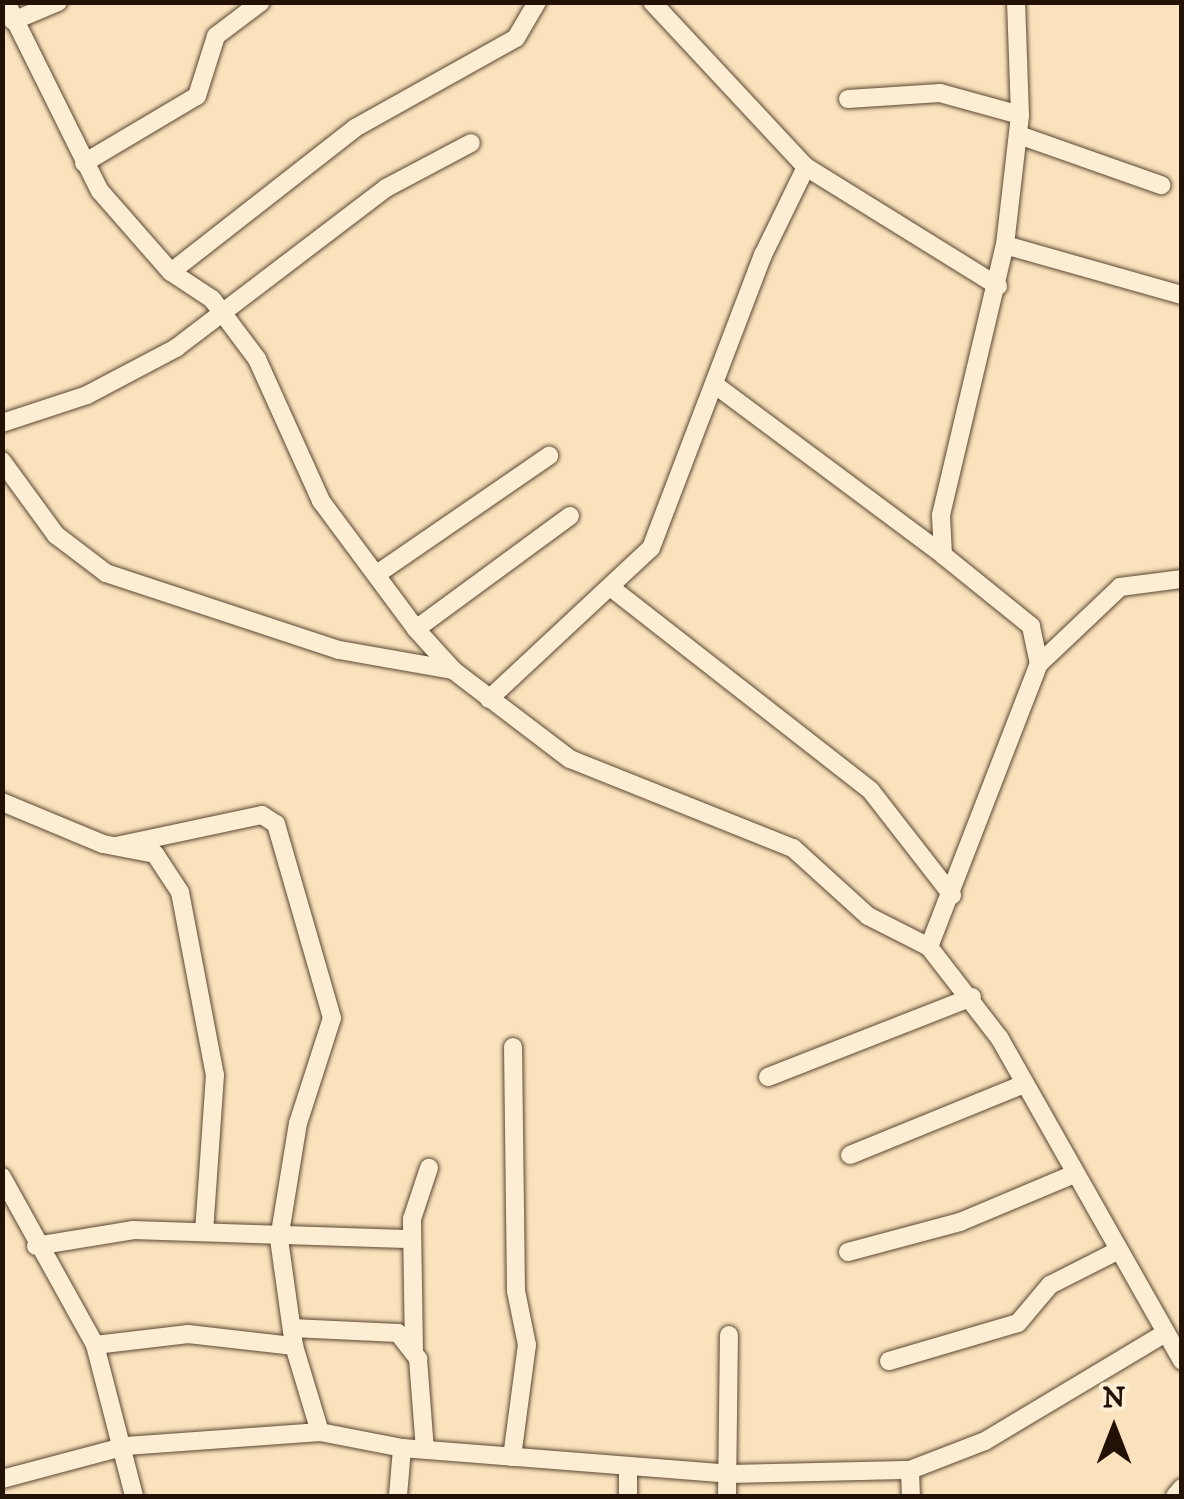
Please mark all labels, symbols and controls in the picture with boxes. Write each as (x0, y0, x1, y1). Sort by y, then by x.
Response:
north arrow (1064, 1379, 1164, 1479)
text: N (1103, 1381, 1125, 1416)

